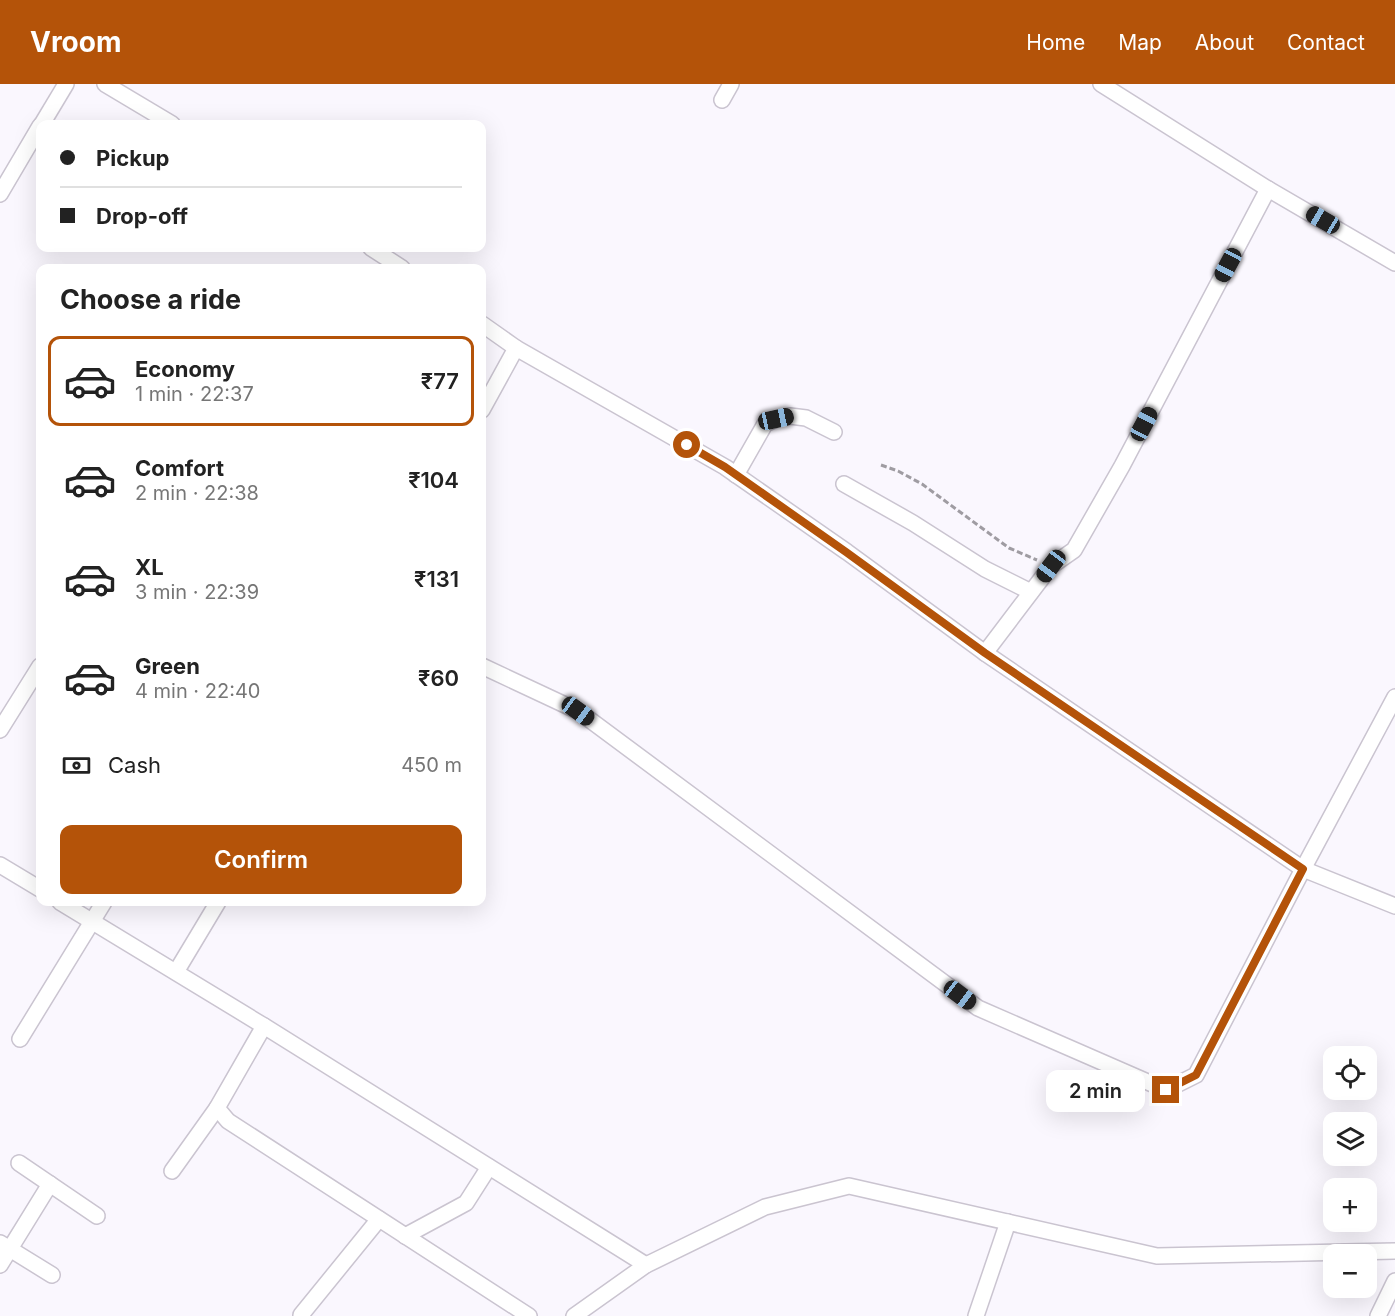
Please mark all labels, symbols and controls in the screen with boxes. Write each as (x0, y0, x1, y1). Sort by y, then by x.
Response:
text: Vroom (30, 25, 122, 59)
text: Home (1026, 30, 1085, 55)
text: Map (1118, 30, 1162, 55)
text: About (1195, 30, 1254, 55)
text: Contact (1287, 30, 1365, 55)
text: Pickup (96, 145, 170, 171)
text: Drop-off (96, 203, 188, 229)
car (1303, 203, 1343, 237)
car (1212, 245, 1244, 285)
text: Choose a ride (60, 283, 241, 316)
icon: car (63, 354, 117, 408)
text: Economy (135, 356, 235, 382)
text: ₹77 (421, 368, 459, 394)
text: 1 min · 22:37 (135, 382, 254, 406)
car (1128, 404, 1160, 444)
car (757, 406, 795, 432)
route start (673, 431, 700, 458)
icon: car (63, 453, 117, 507)
text: Comfort (135, 455, 224, 481)
text: ₹104 (408, 467, 459, 493)
text: 2 min · 22:38 (135, 481, 259, 505)
car (1033, 546, 1069, 586)
icon: car (63, 552, 117, 606)
text: XL (135, 554, 164, 580)
text: ₹131 (414, 566, 459, 592)
text: 3 min · 22:39 (135, 580, 259, 604)
icon: car (63, 651, 117, 705)
text: Green (135, 653, 200, 679)
text: ₹60 (418, 665, 459, 691)
text: 4 min · 22:40 (135, 679, 260, 703)
car (558, 693, 598, 729)
icon: cash (60, 749, 93, 782)
text: Cash (108, 752, 161, 778)
text: 450 m (401, 753, 462, 777)
button: Confirm (60, 825, 462, 894)
car (940, 977, 980, 1013)
map controls (1323, 1046, 1377, 1298)
button: locate (1323, 1046, 1377, 1100)
callout: 2 min (1046, 1069, 1145, 1111)
route end (1152, 1076, 1179, 1103)
text: 2 min (1069, 1079, 1122, 1103)
button: layers (1323, 1112, 1377, 1166)
button: + (1323, 1178, 1377, 1232)
button: − (1323, 1244, 1377, 1298)

